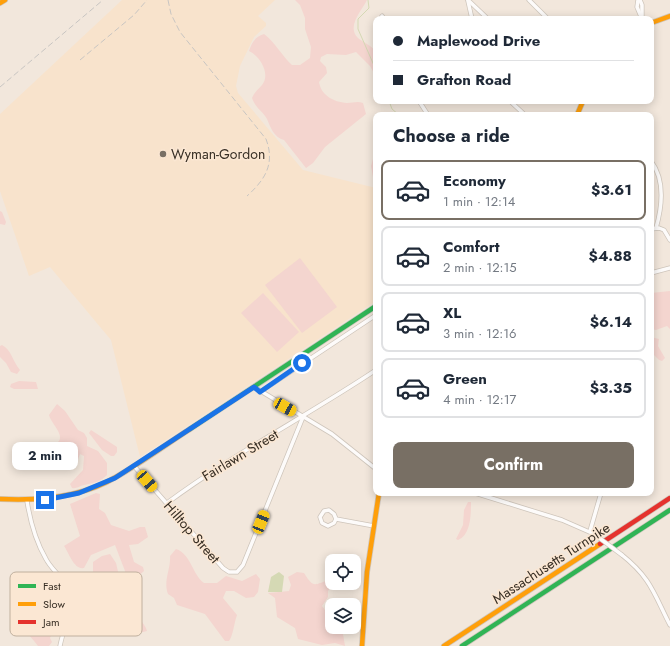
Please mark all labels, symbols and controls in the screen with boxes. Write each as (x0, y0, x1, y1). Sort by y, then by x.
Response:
text: Maplewood Drive (417, 30, 540, 52)
text: Grafton Road (417, 69, 511, 91)
text: Choose a ride (393, 123, 510, 149)
place label: Wyman-Gordon (171, 144, 265, 164)
marker: Wyman-Gordon (158, 149, 168, 159)
text: Economy (443, 170, 506, 192)
icon: car (395, 172, 431, 208)
text: $3.61 (591, 179, 632, 201)
text: 1 min · 12:14 (443, 192, 515, 211)
text: Comfort (443, 236, 500, 258)
icon: car (395, 238, 431, 274)
text: $4.88 (589, 245, 632, 267)
text: 2 min · 12:15 (443, 258, 517, 277)
text: XL (443, 302, 461, 324)
icon: car (395, 304, 431, 340)
text: $6.14 (590, 311, 632, 333)
text: 3 min · 12:16 (443, 324, 517, 343)
route start (293, 354, 311, 372)
text: Green (443, 368, 487, 390)
icon: car (395, 370, 431, 406)
text: $3.35 (590, 377, 632, 399)
text: 4 min · 12:17 (443, 390, 516, 409)
car (272, 396, 298, 418)
street label: Fairlawn Street (198, 424, 283, 486)
callout: 2 min (12, 442, 78, 470)
button: Confirm (393, 442, 634, 488)
text: 2 min (28, 446, 62, 465)
car (135, 468, 159, 494)
route end (36, 491, 54, 509)
street label: Hilltop Street (159, 497, 225, 568)
car (251, 509, 271, 535)
street label: Massachusetts Turnpike (488, 517, 614, 609)
map controls (325, 554, 361, 634)
button: locate (325, 554, 361, 590)
legend (10, 572, 142, 636)
text: Fast (43, 578, 61, 594)
text: Slow (43, 596, 65, 612)
button: layers (325, 598, 361, 634)
text: Jam (41, 614, 60, 630)

